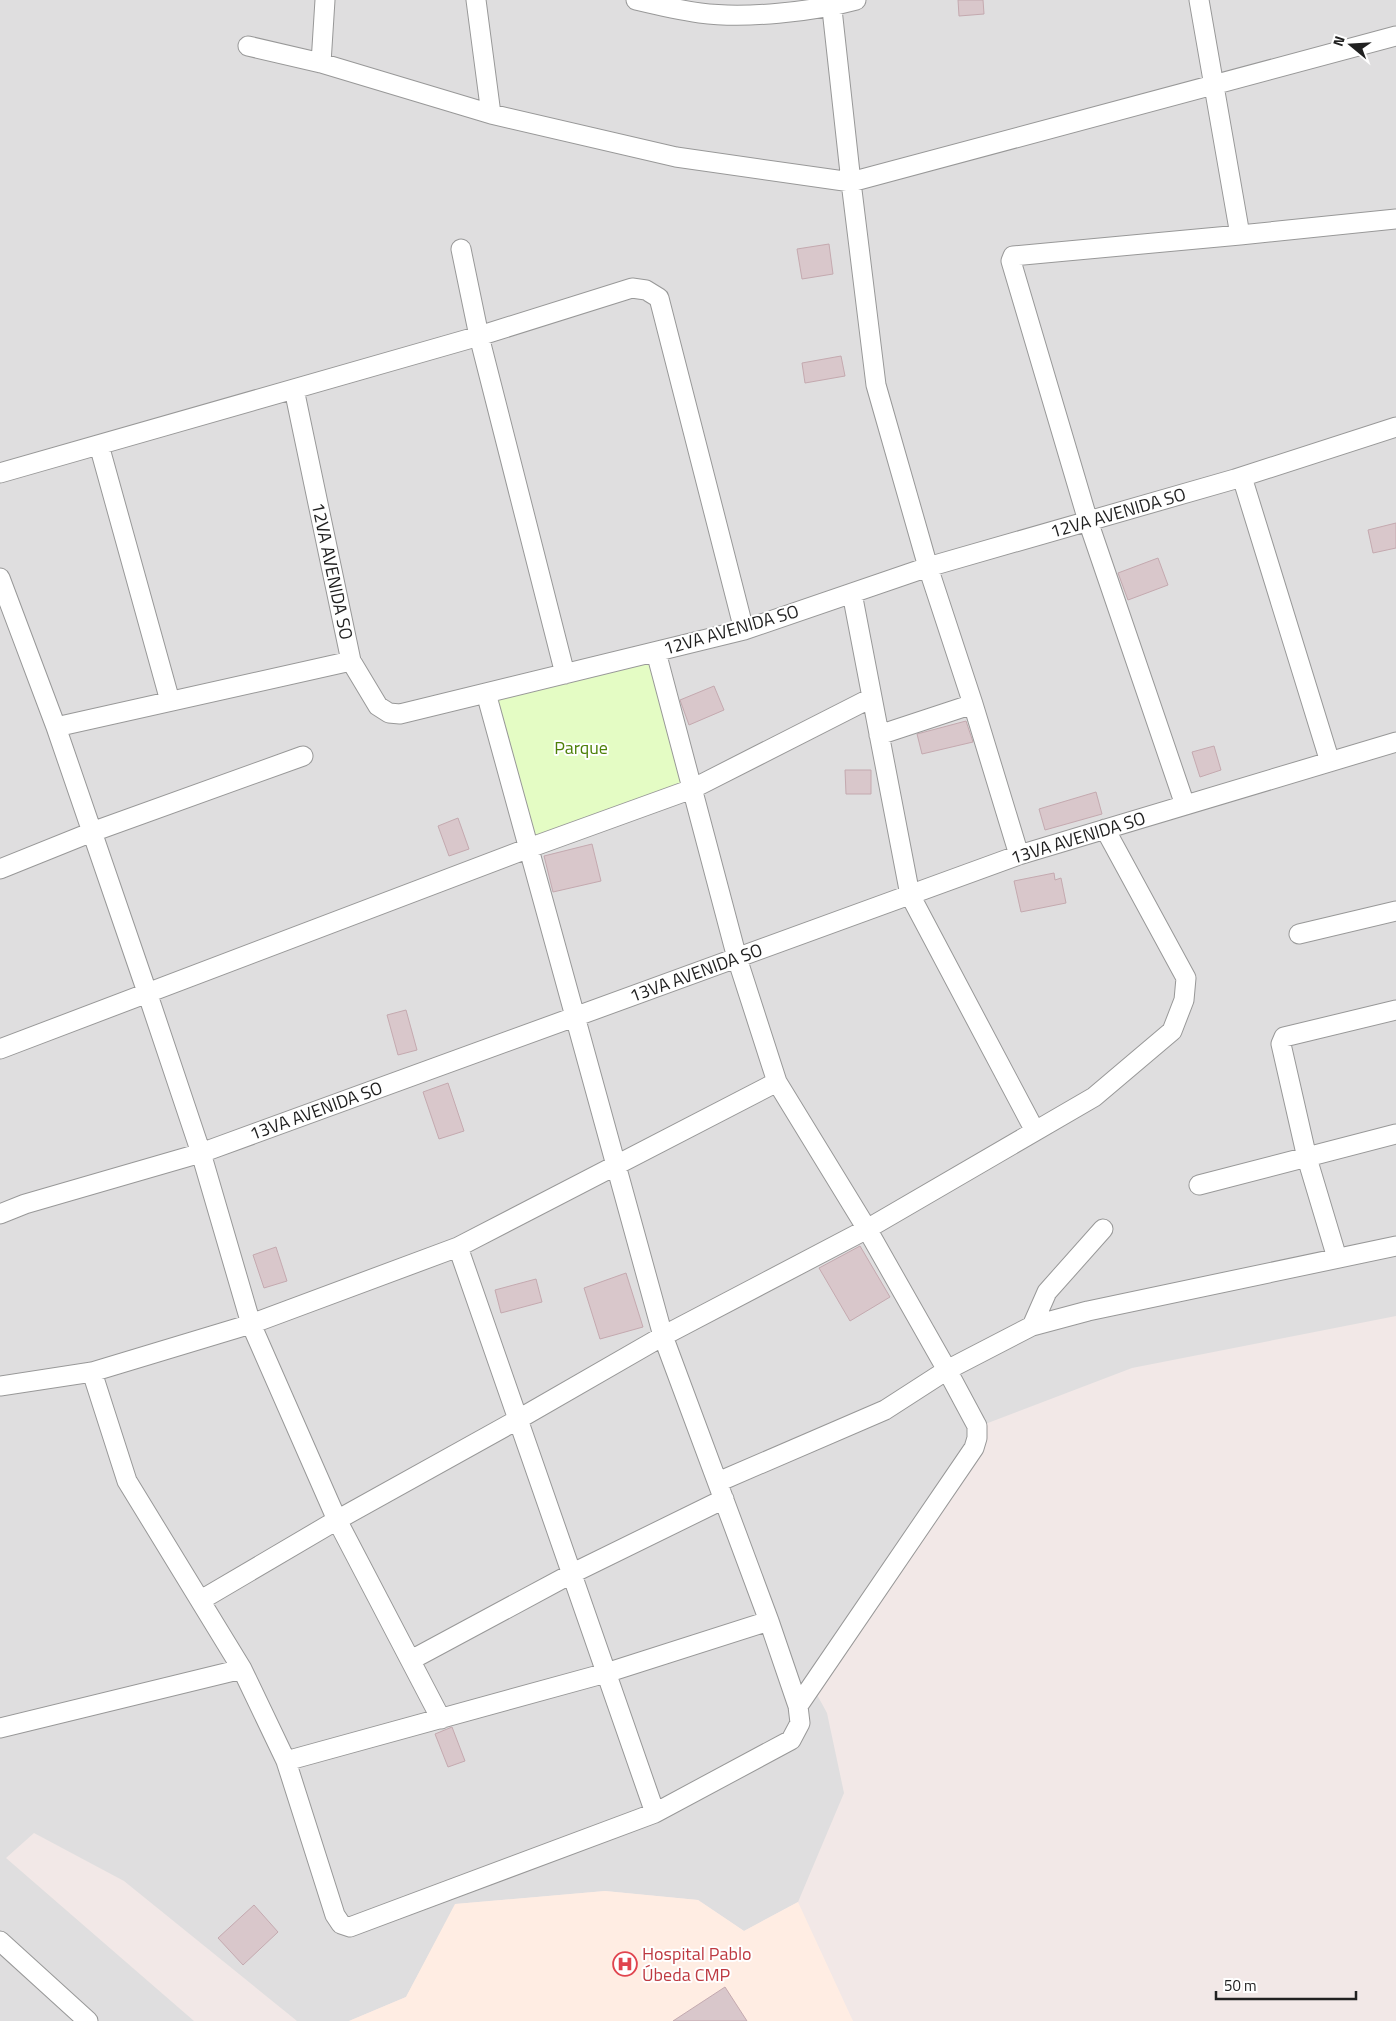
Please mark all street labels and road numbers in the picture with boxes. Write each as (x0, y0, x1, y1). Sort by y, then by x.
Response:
street label: 12VA AVENIDA SO (1047, 480, 1189, 545)
street label: 12VA AVENIDA SO (305, 500, 360, 642)
street label: 12VA AVENIDA SO (660, 597, 802, 662)
street label: 13VA AVENIDA SO (1007, 804, 1149, 871)
street label: 13VA AVENIDA SO (626, 936, 766, 1009)
street label: 13VA AVENIDA SO (246, 1074, 386, 1147)

